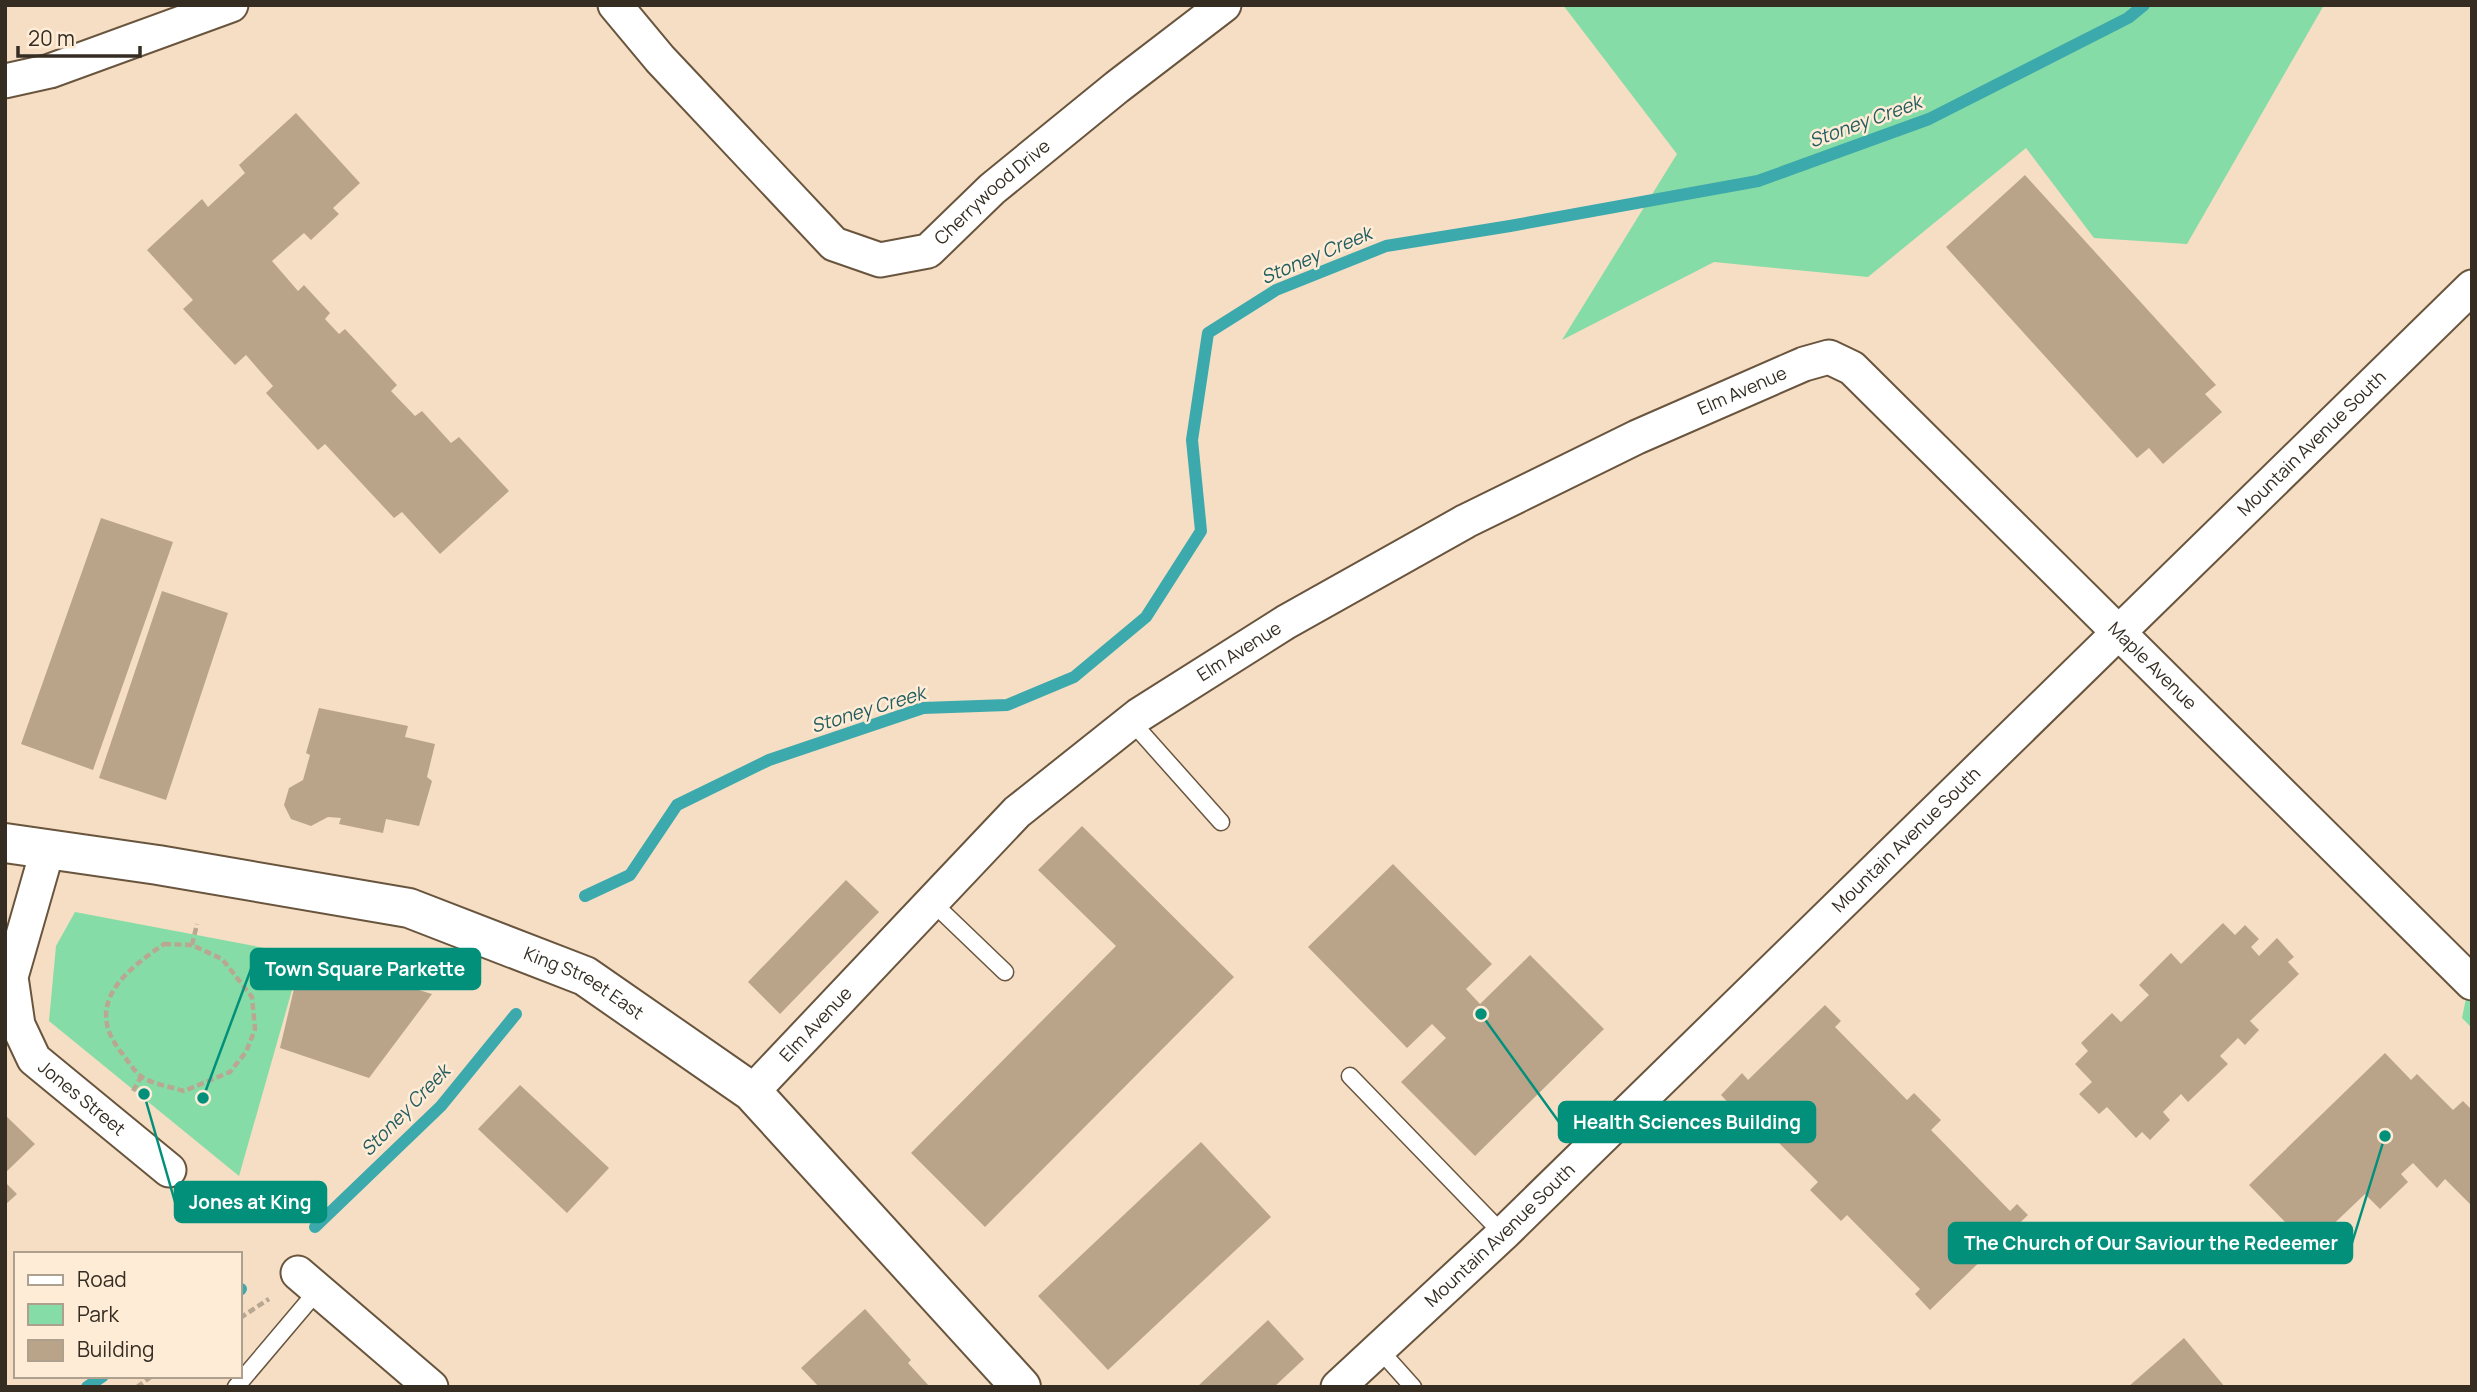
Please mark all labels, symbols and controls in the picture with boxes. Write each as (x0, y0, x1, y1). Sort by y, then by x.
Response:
scale bar (18, 14, 140, 58)
text: 20 m (28, 24, 75, 52)
water label: Stoney Creek (1805, 88, 1927, 153)
street label: Cherrywood Drive (929, 133, 1055, 250)
water label: Stoney Creek (1257, 219, 1378, 290)
street label: Elm Avenue (1693, 360, 1790, 420)
street label: Mountain Avenue South (2232, 365, 2391, 521)
street label: Elm Avenue (1192, 615, 1285, 686)
street label: Maple Avenue (2103, 616, 2203, 715)
water label: Stoney Creek (808, 679, 931, 739)
street label: Mountain Avenue South (1826, 761, 1985, 917)
street label: King Street East (521, 941, 649, 1024)
callout: Town Square Parkette (251, 949, 480, 989)
text: Town Square Parkette (265, 956, 465, 982)
street label: Elm Avenue (774, 981, 857, 1067)
street label: Jones Street (34, 1054, 131, 1140)
water label: Stoney Creek (355, 1057, 457, 1161)
callout: Health Sciences Building (1559, 1102, 1815, 1142)
text: Health Sciences Building (1573, 1109, 1801, 1135)
street label: Mountain Avenue South (1419, 1157, 1580, 1312)
callout: Jones at King (175, 1182, 326, 1222)
text: Jones at King (189, 1189, 311, 1215)
callout: The Church of Our Saviour the Redeemer (1949, 1223, 2352, 1263)
text: The Church of Our Saviour the Redeemer (1964, 1230, 2339, 1256)
legend (14, 1252, 242, 1378)
text: Road (77, 1265, 127, 1293)
text: Park (77, 1300, 119, 1328)
text: Building (77, 1335, 154, 1363)

